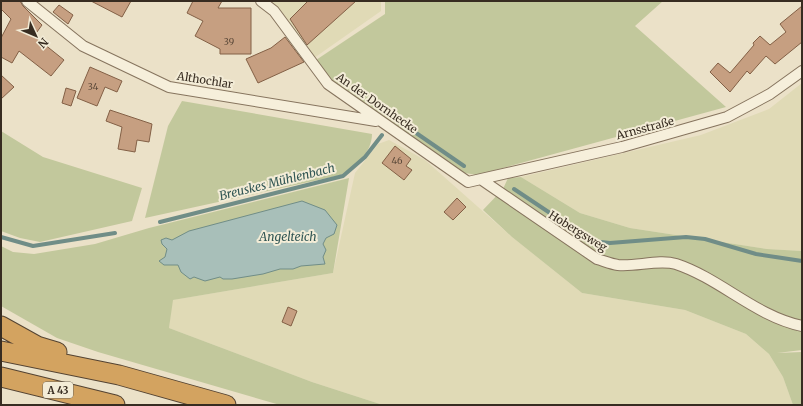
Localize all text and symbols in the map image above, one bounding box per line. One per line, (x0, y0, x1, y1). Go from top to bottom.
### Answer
north arrow (16, 16, 56, 56)
text: N (35, 35, 51, 51)
house number: 39 (224, 36, 234, 47)
street label: Althochlar (175, 69, 234, 91)
street label: An der Dornhecke (333, 69, 420, 136)
house number: 34 (88, 81, 99, 92)
street label: Arnsstraße (614, 114, 676, 143)
house number: 46 (392, 155, 403, 166)
water label: Breuskes Mühlenbach (217, 160, 336, 203)
street label: Hobergsweg (546, 208, 610, 255)
water label: Angelteich (258, 229, 317, 244)
road number: A 43 (43, 382, 73, 398)

